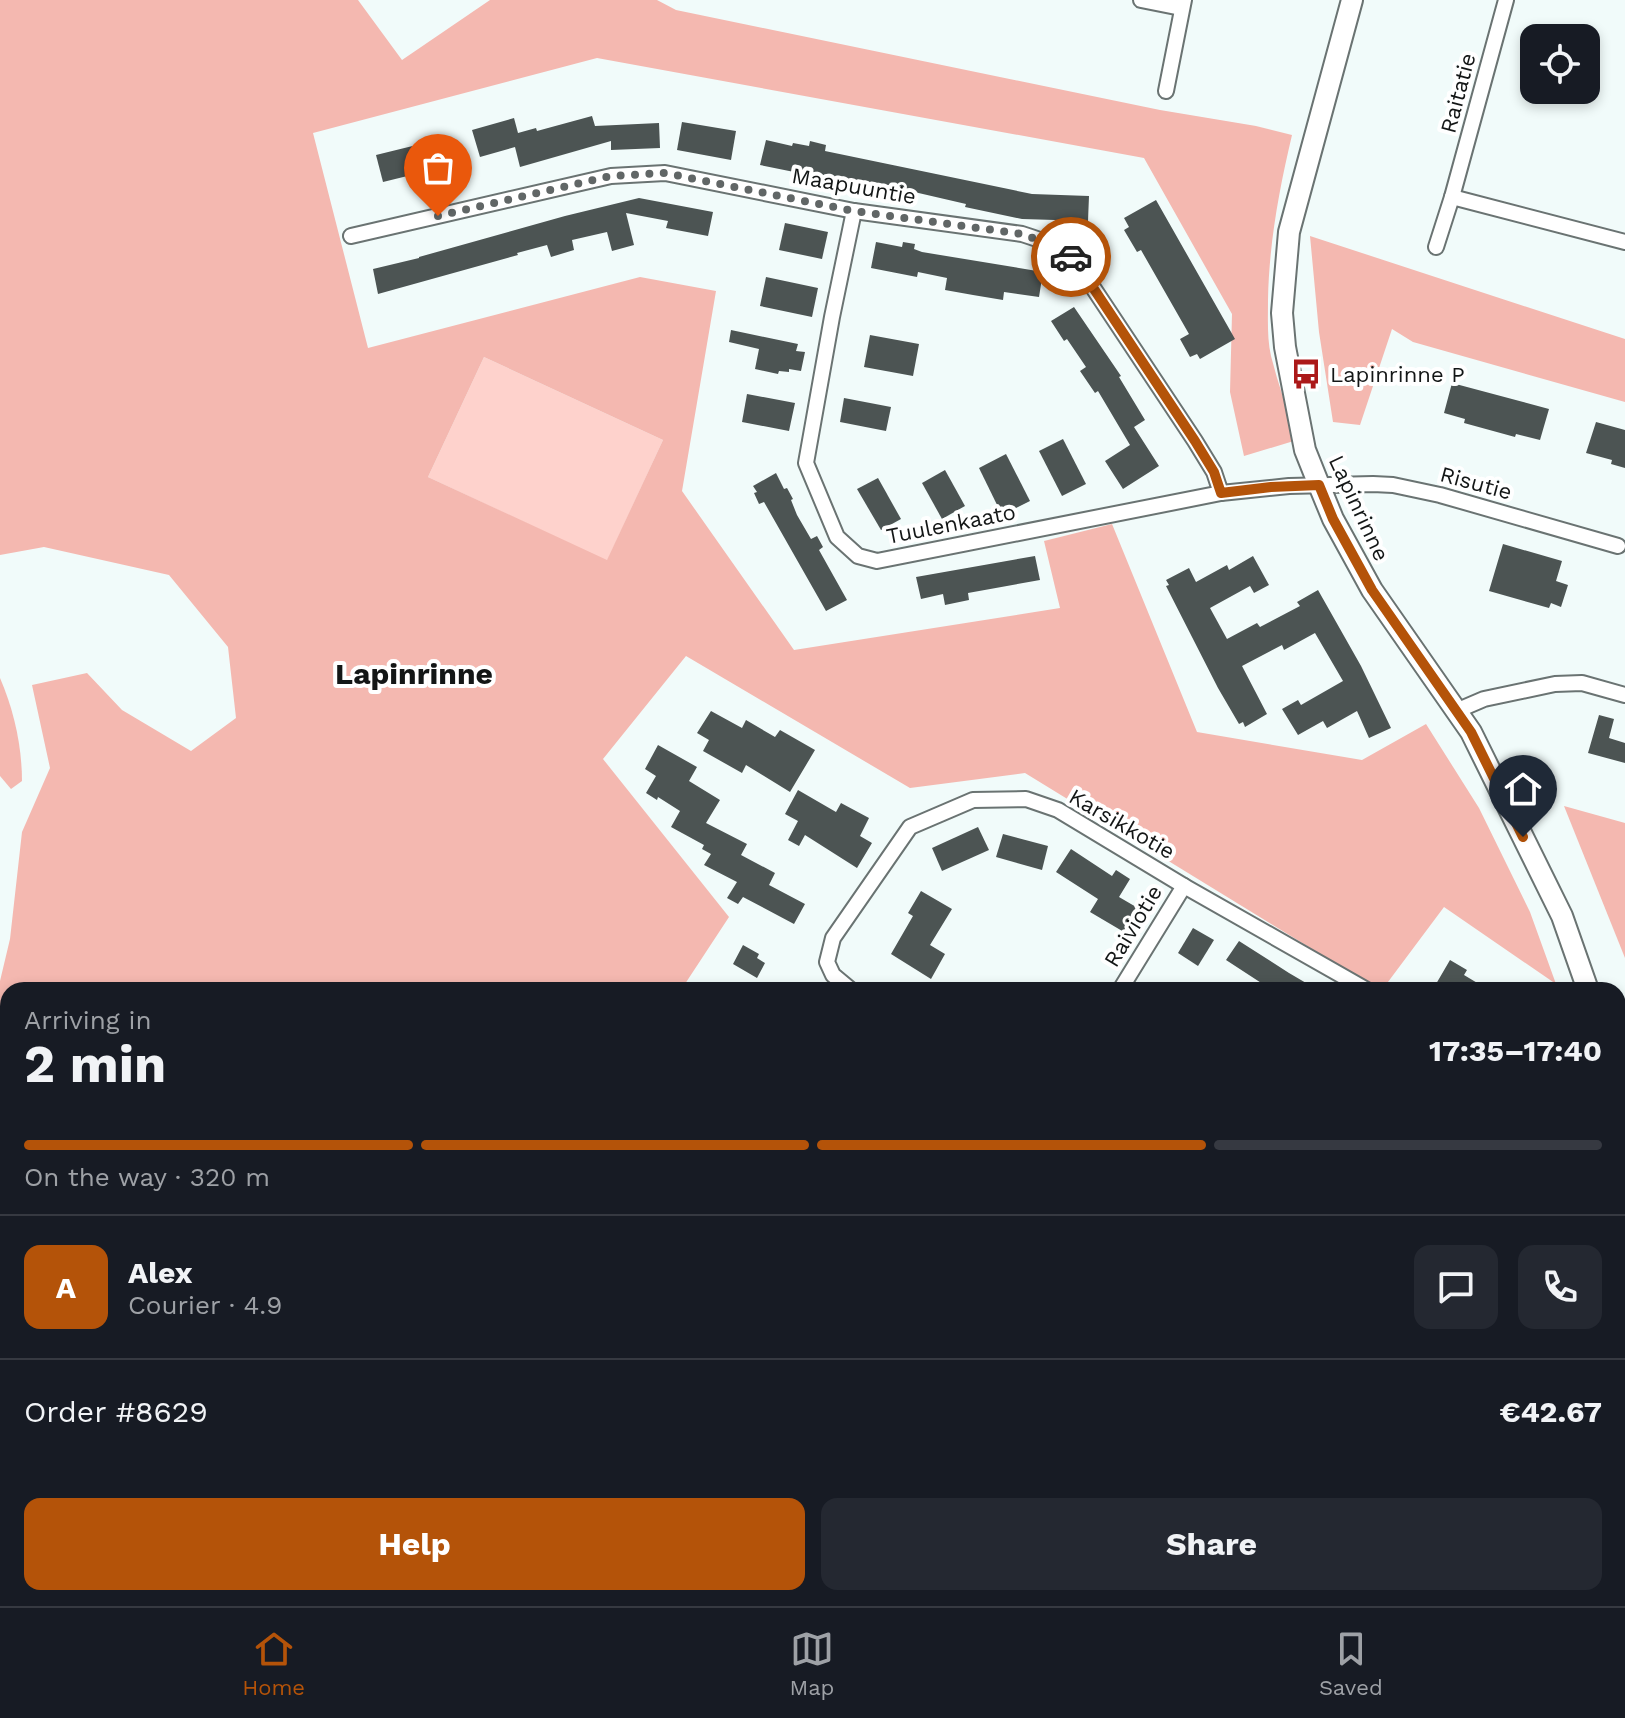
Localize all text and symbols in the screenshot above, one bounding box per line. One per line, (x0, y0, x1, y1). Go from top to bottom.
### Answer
map controls (1520, 24, 1600, 104)
button: locate (1520, 24, 1600, 104)
street label: Raitatie (1435, 50, 1481, 136)
pin (404, 134, 472, 216)
icon: bag (416, 146, 460, 190)
street label: Maapuuntie (790, 163, 918, 209)
courier (1031, 217, 1111, 297)
icon: car (1049, 235, 1093, 279)
bus stop icon: Lapinrinne P (1289, 357, 1323, 391)
place label: Lapinrinne P (1330, 362, 1465, 387)
street label: Lapinrinne (1324, 451, 1394, 565)
street label: Risutie (1437, 461, 1515, 505)
street label: Tuulenkaato (884, 499, 1018, 549)
district label: Lapinrinne (335, 656, 493, 691)
pin (1489, 755, 1557, 837)
icon: home (1501, 767, 1545, 811)
street label: Karsikkotie (1065, 784, 1179, 864)
street label: Raiviotie (1099, 881, 1167, 971)
text: Arriving in (24, 1005, 152, 1035)
text: 17:35–17:40 (1429, 1033, 1602, 1068)
text: 2 min (24, 1034, 166, 1095)
text: On the way · 320 m (24, 1162, 270, 1192)
button: chat (1414, 1245, 1498, 1329)
button: phone (1518, 1245, 1602, 1329)
text: Alex (128, 1255, 192, 1290)
text: A (56, 1270, 76, 1305)
text: Courier · 4.9 (128, 1290, 282, 1320)
text: Order #8629 (24, 1394, 208, 1429)
text: €42.67 (1499, 1394, 1602, 1429)
button: Help (24, 1498, 805, 1590)
button: Share (821, 1498, 1602, 1590)
tab: Home (242, 1627, 305, 1700)
tab: Map (790, 1627, 834, 1700)
tab: Saved (1319, 1627, 1383, 1700)

